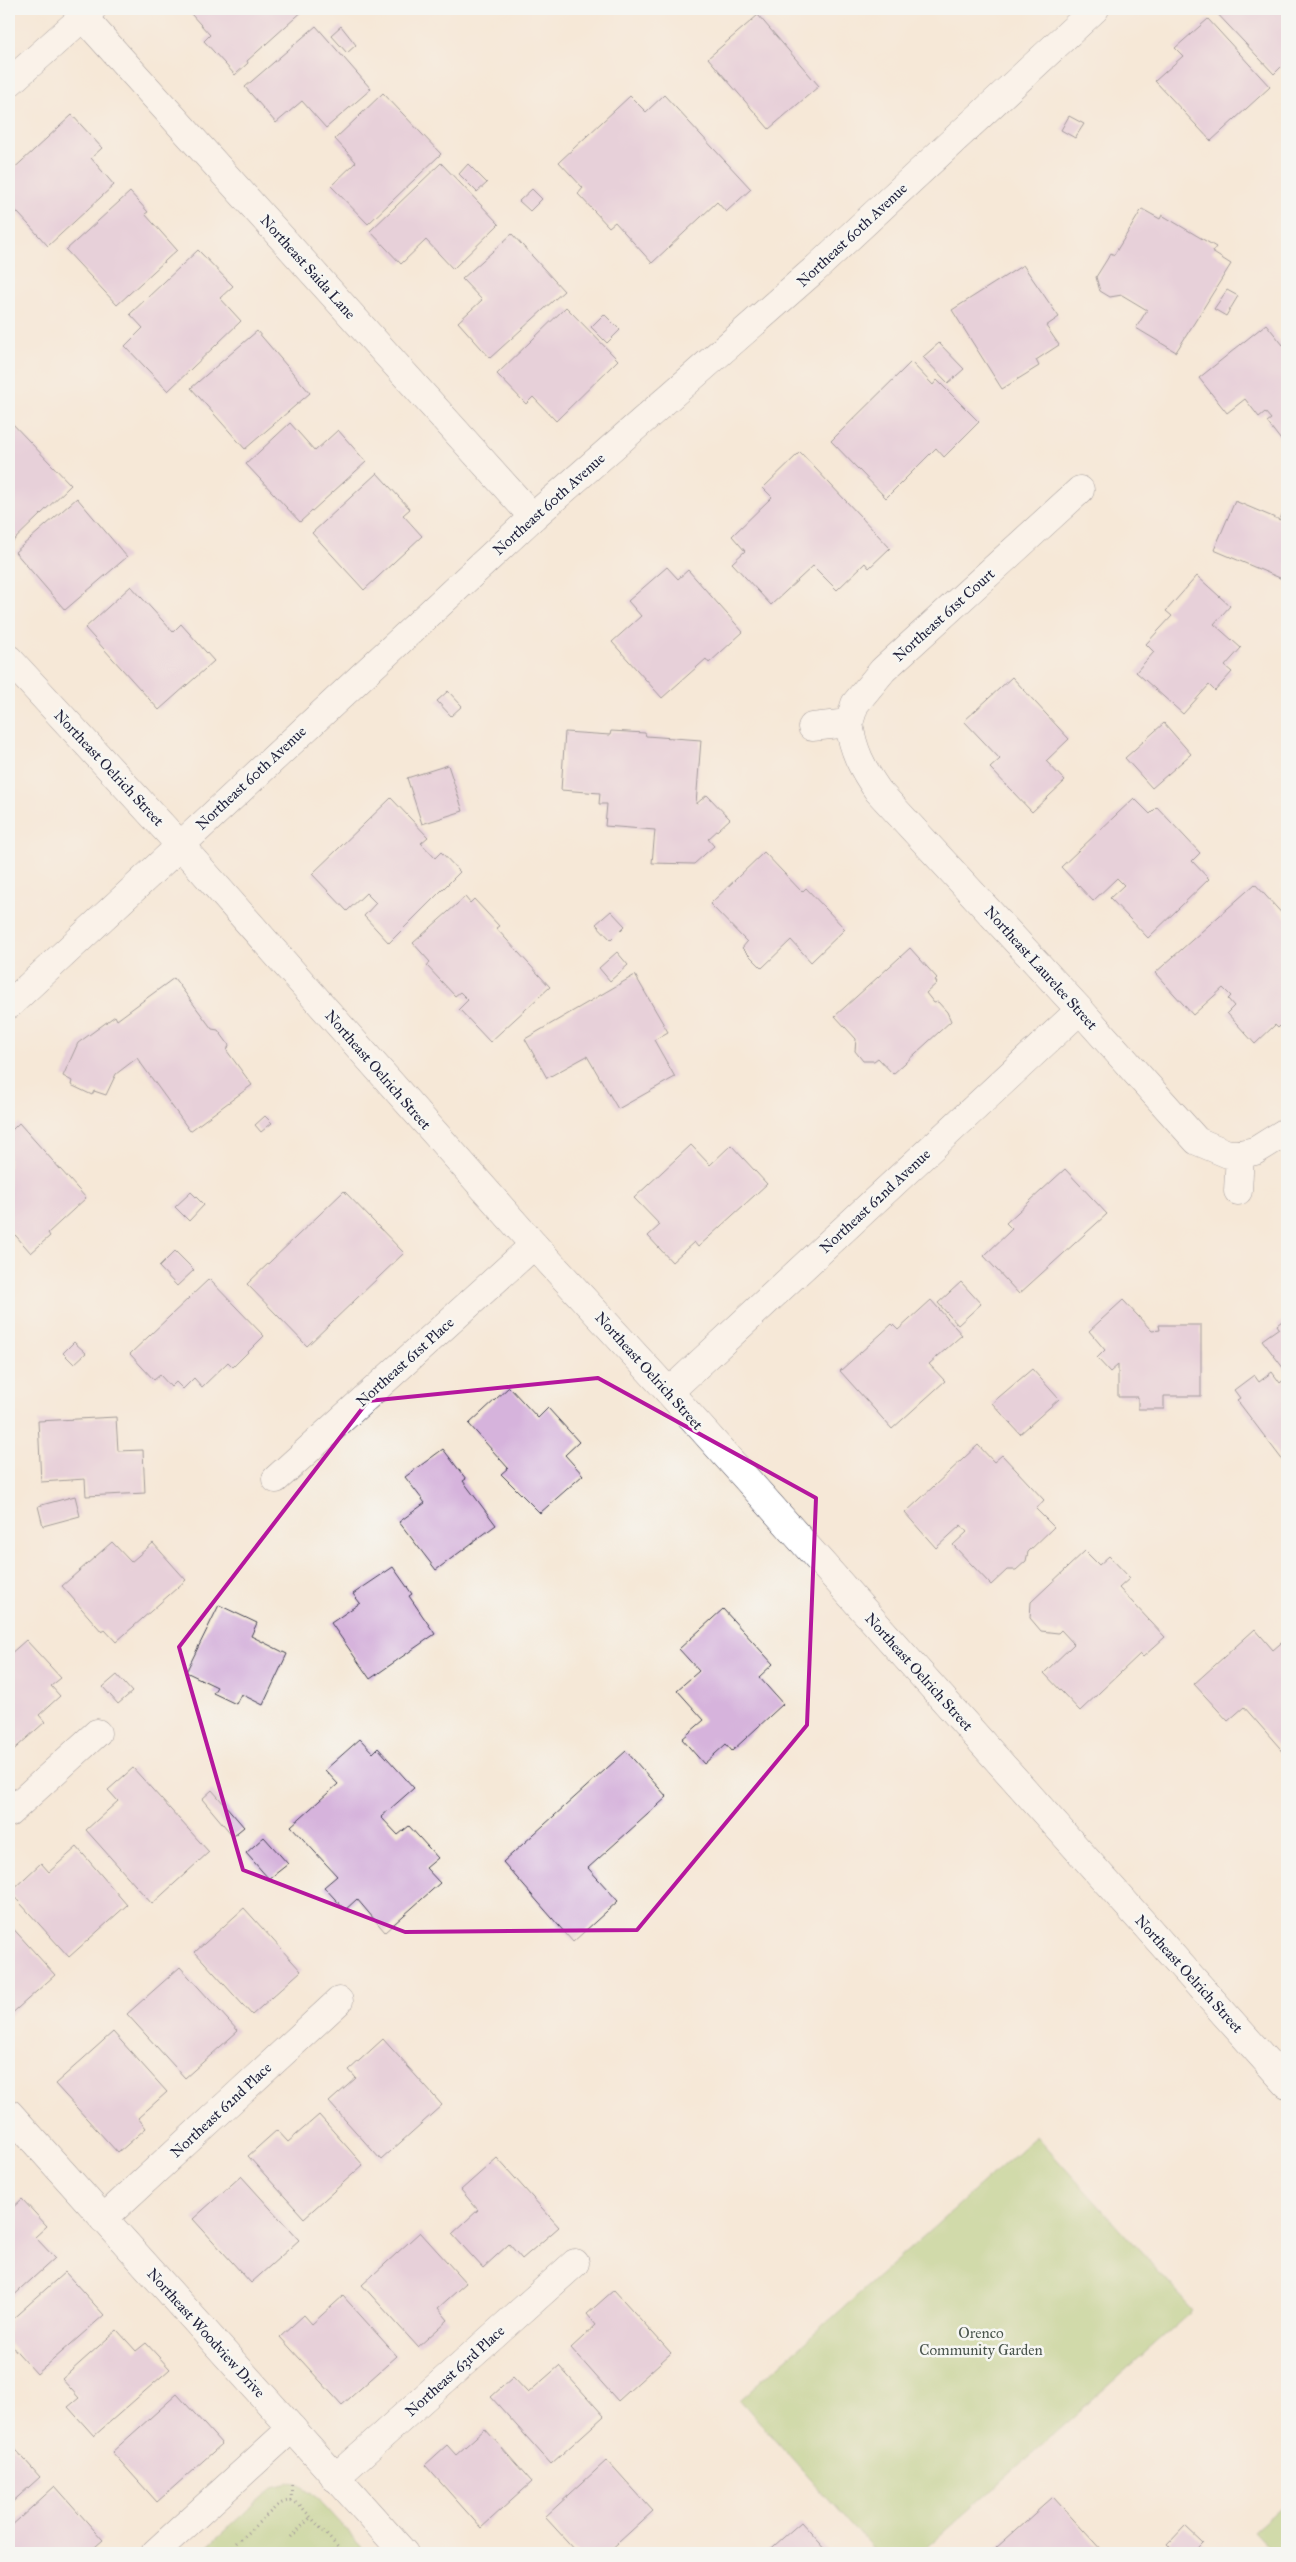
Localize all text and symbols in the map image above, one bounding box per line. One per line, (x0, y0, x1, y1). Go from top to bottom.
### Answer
street label: Northeast 60th Avenue (793, 179, 911, 291)
street label: Northeast Saida Lane (257, 211, 359, 323)
street label: Northeast 60th Avenue (489, 449, 609, 559)
street label: Northeast 61st Court (890, 564, 999, 665)
street label: Northeast Oelrich Street (50, 706, 168, 830)
street label: Northeast 60th Avenue (192, 722, 310, 834)
street label: Northeast Laurelee Street (981, 902, 1102, 1034)
street label: Northeast Oelrich Street (321, 1007, 435, 1134)
street label: Northeast 62nd Avenue (816, 1145, 934, 1257)
street label: Northeast Oelrich Street (591, 1308, 707, 1434)
street label: Northeast 61st Place (353, 1313, 457, 1411)
street label: Northeast Oelrich Street (861, 1609, 977, 1735)
street label: Northeast Oelrich Street (1131, 1911, 1247, 2037)
street label: Northeast 62nd Place (167, 2059, 275, 2161)
street label: Northeast Woodview Drive (143, 2265, 269, 2401)
street label: Northeast 63rd Place (402, 2322, 508, 2420)
park label: Orenco Community Garden (919, 2324, 1043, 2359)

